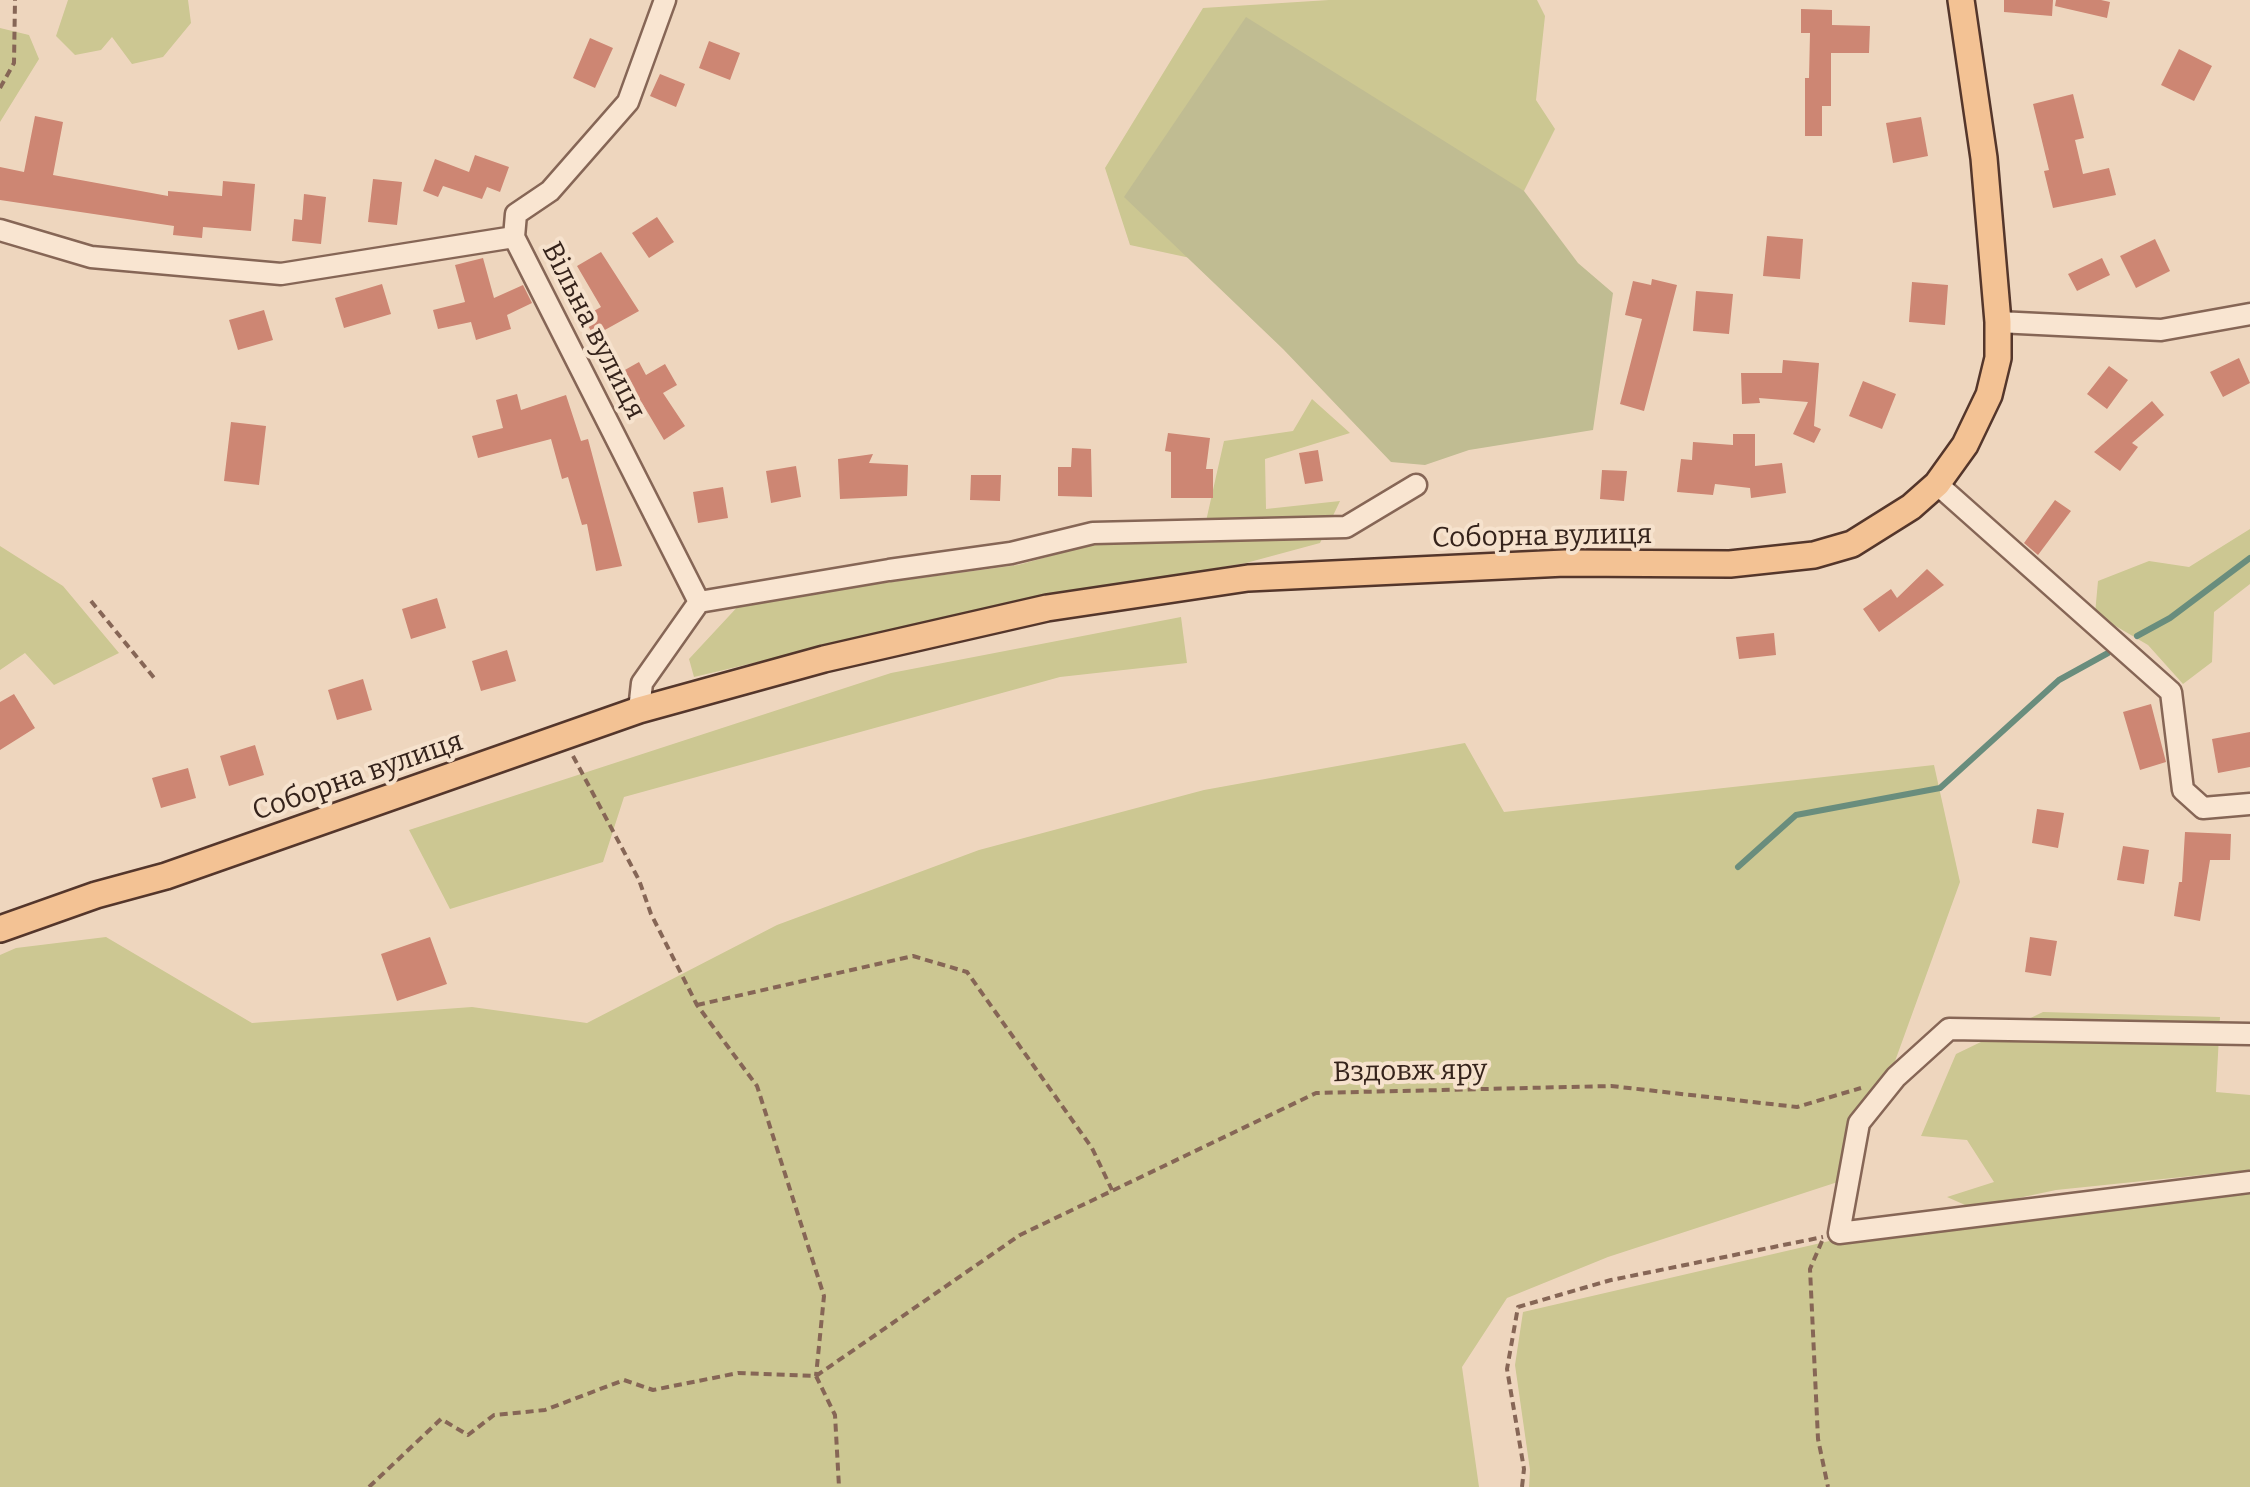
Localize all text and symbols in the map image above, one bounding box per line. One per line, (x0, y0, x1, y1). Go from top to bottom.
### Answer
street label: Вільна вулиця (534, 237, 652, 425)
street label: Соборна вулиця (1432, 518, 1652, 556)
street label: Соборна вулиця (248, 725, 468, 829)
street label: Вздовж яру (1333, 1054, 1487, 1090)

